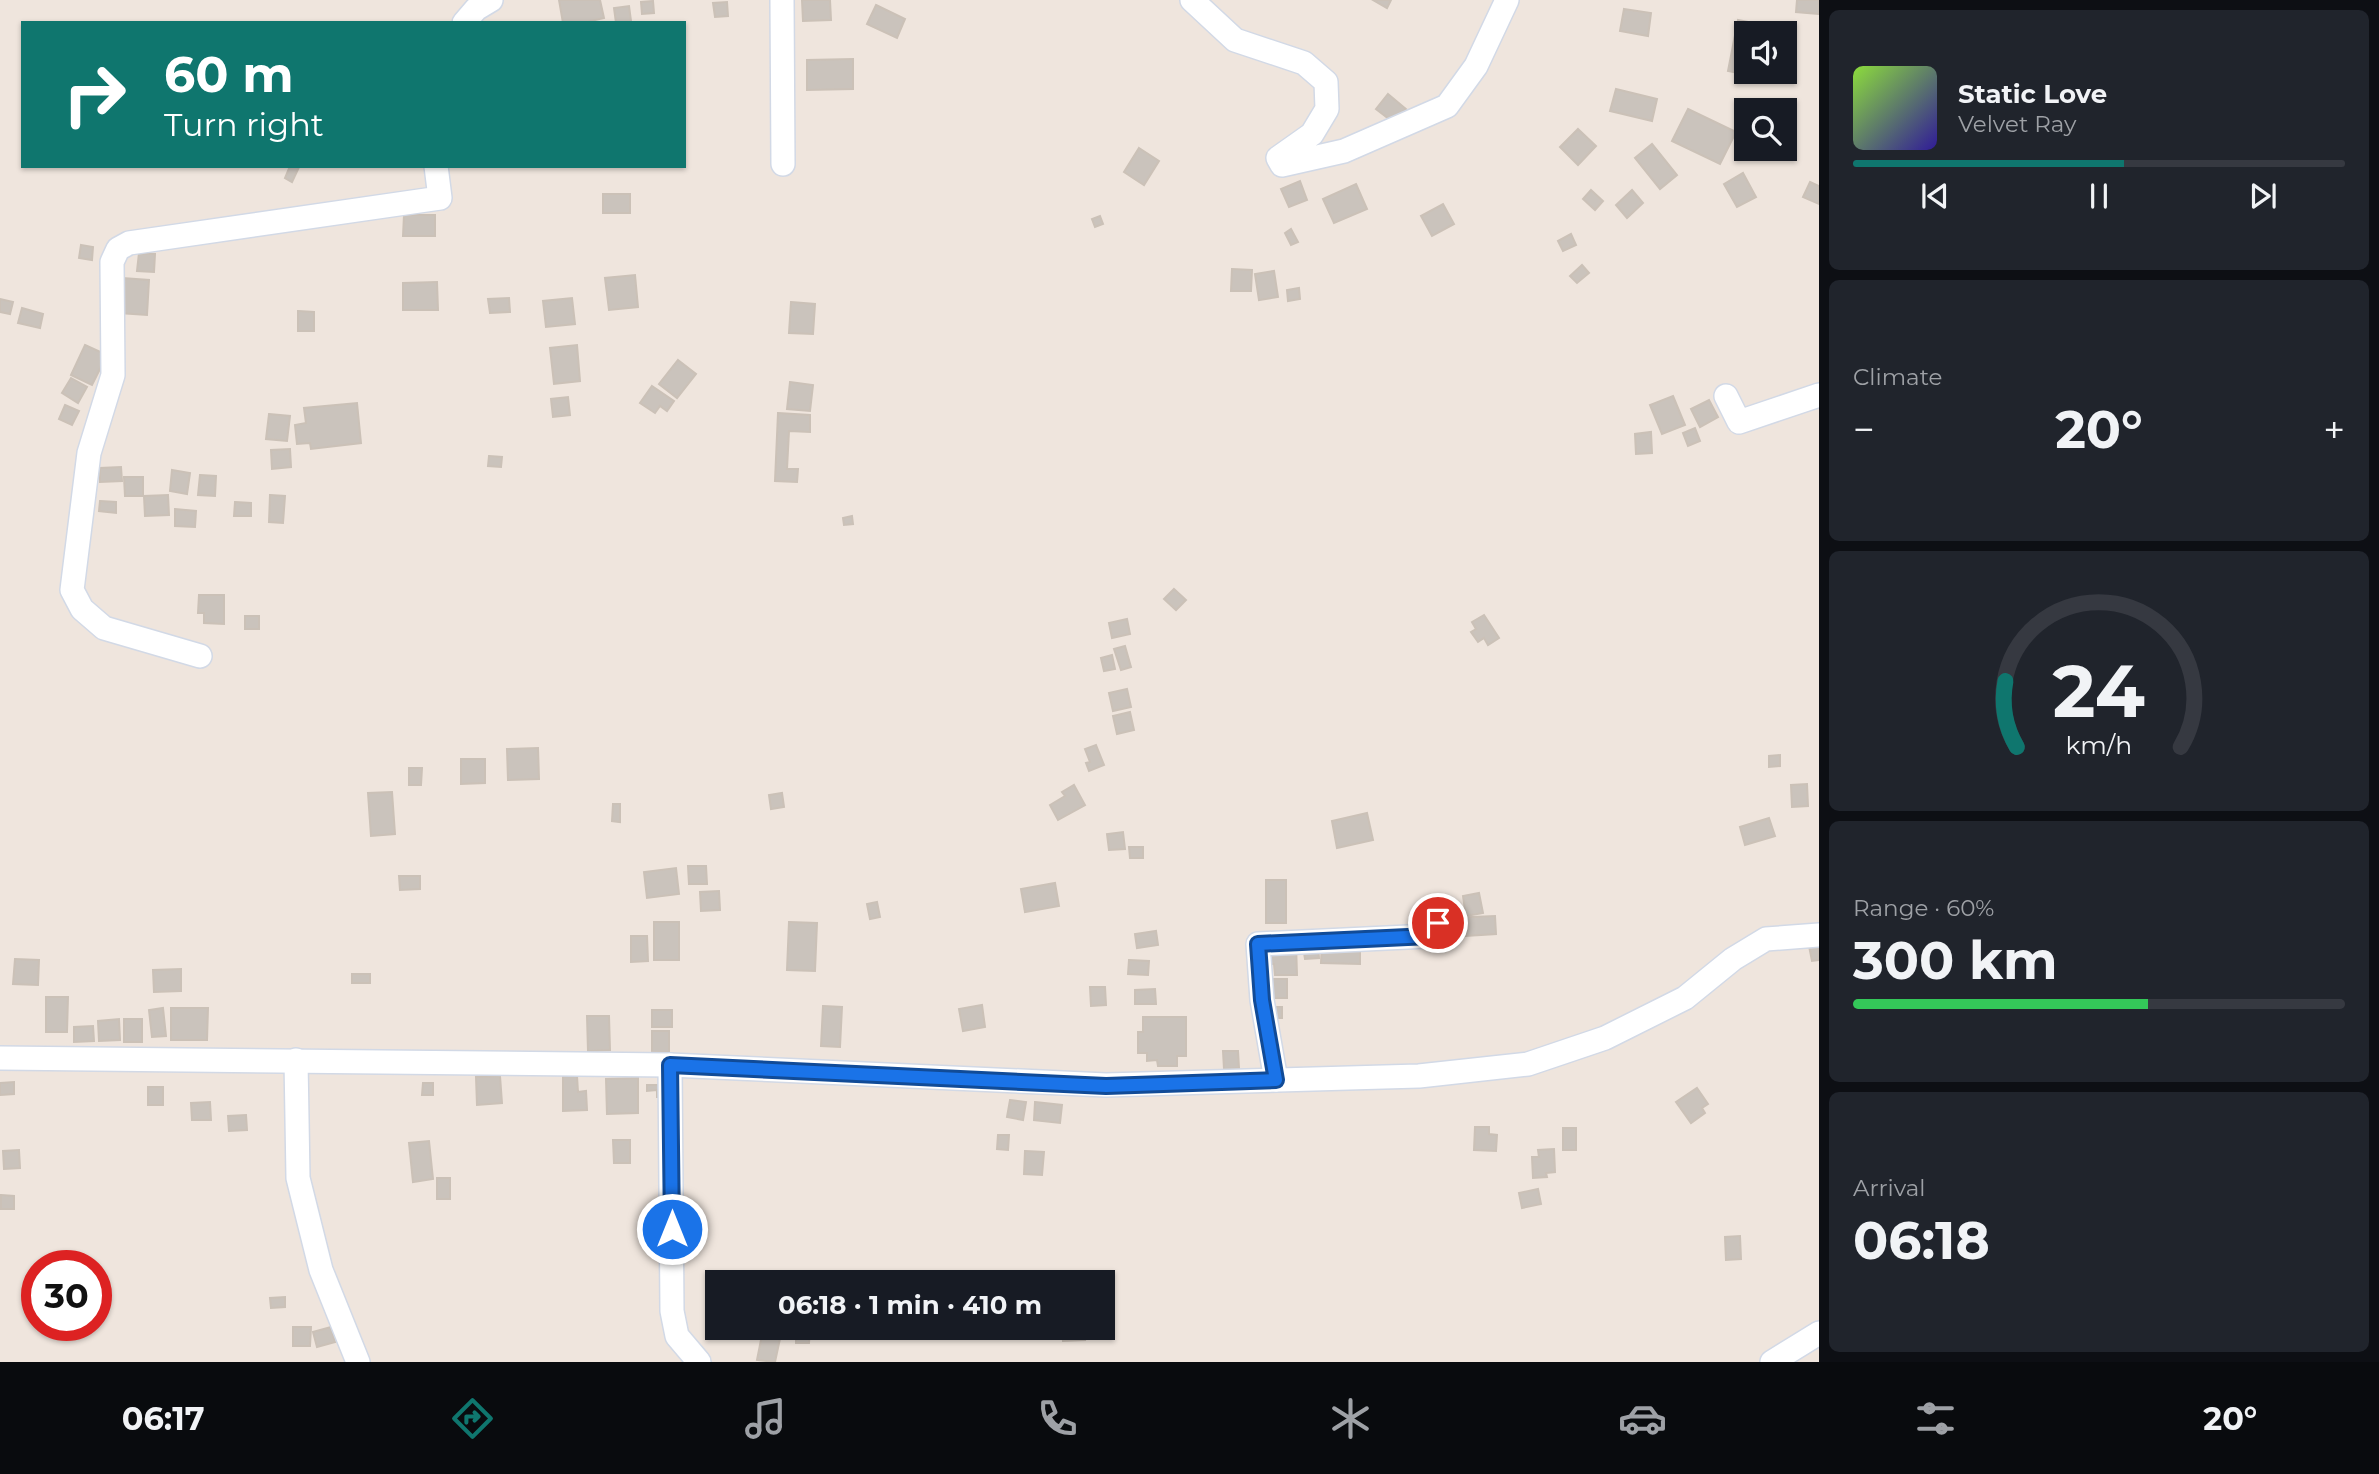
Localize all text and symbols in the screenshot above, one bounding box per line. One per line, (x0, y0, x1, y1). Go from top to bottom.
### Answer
map controls (1734, 21, 1797, 161)
button: sound (1734, 21, 1797, 84)
text: 60 m (164, 45, 294, 104)
icon: right (49, 49, 140, 140)
text: Static Love (1958, 78, 2107, 110)
button: search (1734, 98, 1797, 161)
text: Turn right (164, 105, 324, 144)
text: Velvet Ray (1958, 110, 2076, 138)
icon: previous (1916, 177, 1954, 215)
icon: pause (2080, 177, 2118, 215)
icon: next (2244, 177, 2282, 215)
text: Climate (1853, 363, 1942, 391)
text: 20° (2055, 398, 2143, 461)
text: − (1853, 406, 1875, 453)
text: + (2323, 406, 2345, 453)
text: 24 (2053, 647, 2145, 735)
text: km/h (2066, 730, 2132, 760)
pin (1408, 893, 1468, 953)
text: Range · 60% (1853, 894, 1994, 922)
icon: arrive (1419, 904, 1457, 942)
text: 300 km (1853, 929, 2058, 992)
text: Arrival (1853, 1174, 1926, 1202)
position arrow (635, 1192, 709, 1266)
text: 06:18 (1853, 1209, 1990, 1272)
speed limit sign: 30 (21, 1250, 112, 1341)
text: 06:18 · 1 min · 410 m (778, 1289, 1042, 1321)
icon: directions (448, 1394, 497, 1443)
icon: music (741, 1394, 790, 1443)
icon: phone (1033, 1394, 1082, 1443)
icon: climate (1326, 1394, 1375, 1443)
icon: car (1618, 1394, 1667, 1443)
icon: filters (1911, 1394, 1960, 1443)
text: 06:17 (122, 1399, 205, 1438)
text: 20° (2203, 1399, 2257, 1438)

